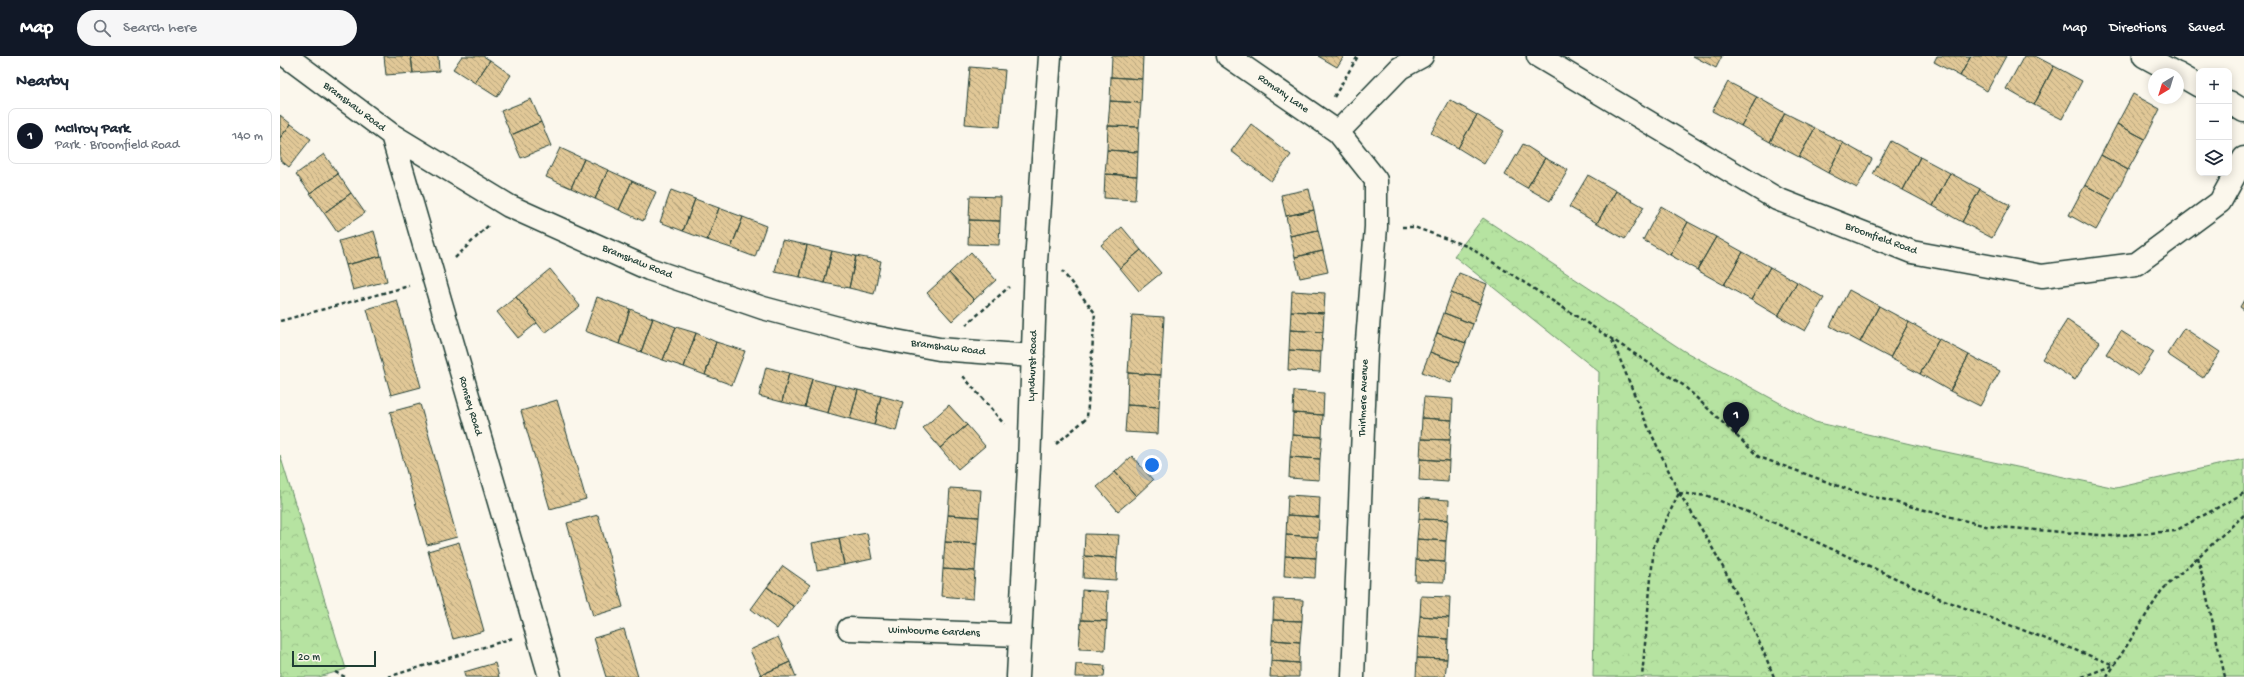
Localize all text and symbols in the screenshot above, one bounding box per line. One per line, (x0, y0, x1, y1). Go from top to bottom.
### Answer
search box (77, 10, 357, 46)
text: Map (20, 17, 53, 40)
icon: search (91, 17, 113, 39)
text: Search here (123, 19, 197, 37)
text: Map (2063, 20, 2087, 37)
text: Directions (2109, 20, 2166, 37)
text: Saved (2188, 20, 2224, 37)
north arrow (2148, 68, 2184, 104)
map controls (2196, 68, 2232, 176)
button: + (2196, 68, 2232, 104)
text: Nearby (16, 72, 69, 92)
street label: Romany Lane (1255, 72, 1311, 116)
street label: Bramshaw Road (320, 79, 389, 135)
button: − (2196, 104, 2232, 140)
text: McIlroy Park (55, 120, 130, 138)
text: 1 (27, 129, 33, 144)
text: 140 m (232, 129, 263, 144)
text: Park · Broomfield Road (55, 138, 179, 153)
button: layers (2196, 140, 2232, 176)
street label: Broomfield Road (1842, 219, 1920, 258)
street label: Bramshaw Road (599, 242, 675, 282)
street label: Lyndhurst Road (1026, 329, 1040, 402)
street label: Bramshaw Road (909, 337, 987, 359)
street label: Thirlmere Avenue (1357, 359, 1371, 438)
street label: Romsey Road (456, 375, 485, 438)
pin: 1 (1723, 402, 1749, 435)
your location (1142, 455, 1162, 475)
street label: Wimbourne Gardens (888, 624, 981, 640)
scale bar (292, 649, 376, 668)
text: 20 m (298, 652, 320, 664)

